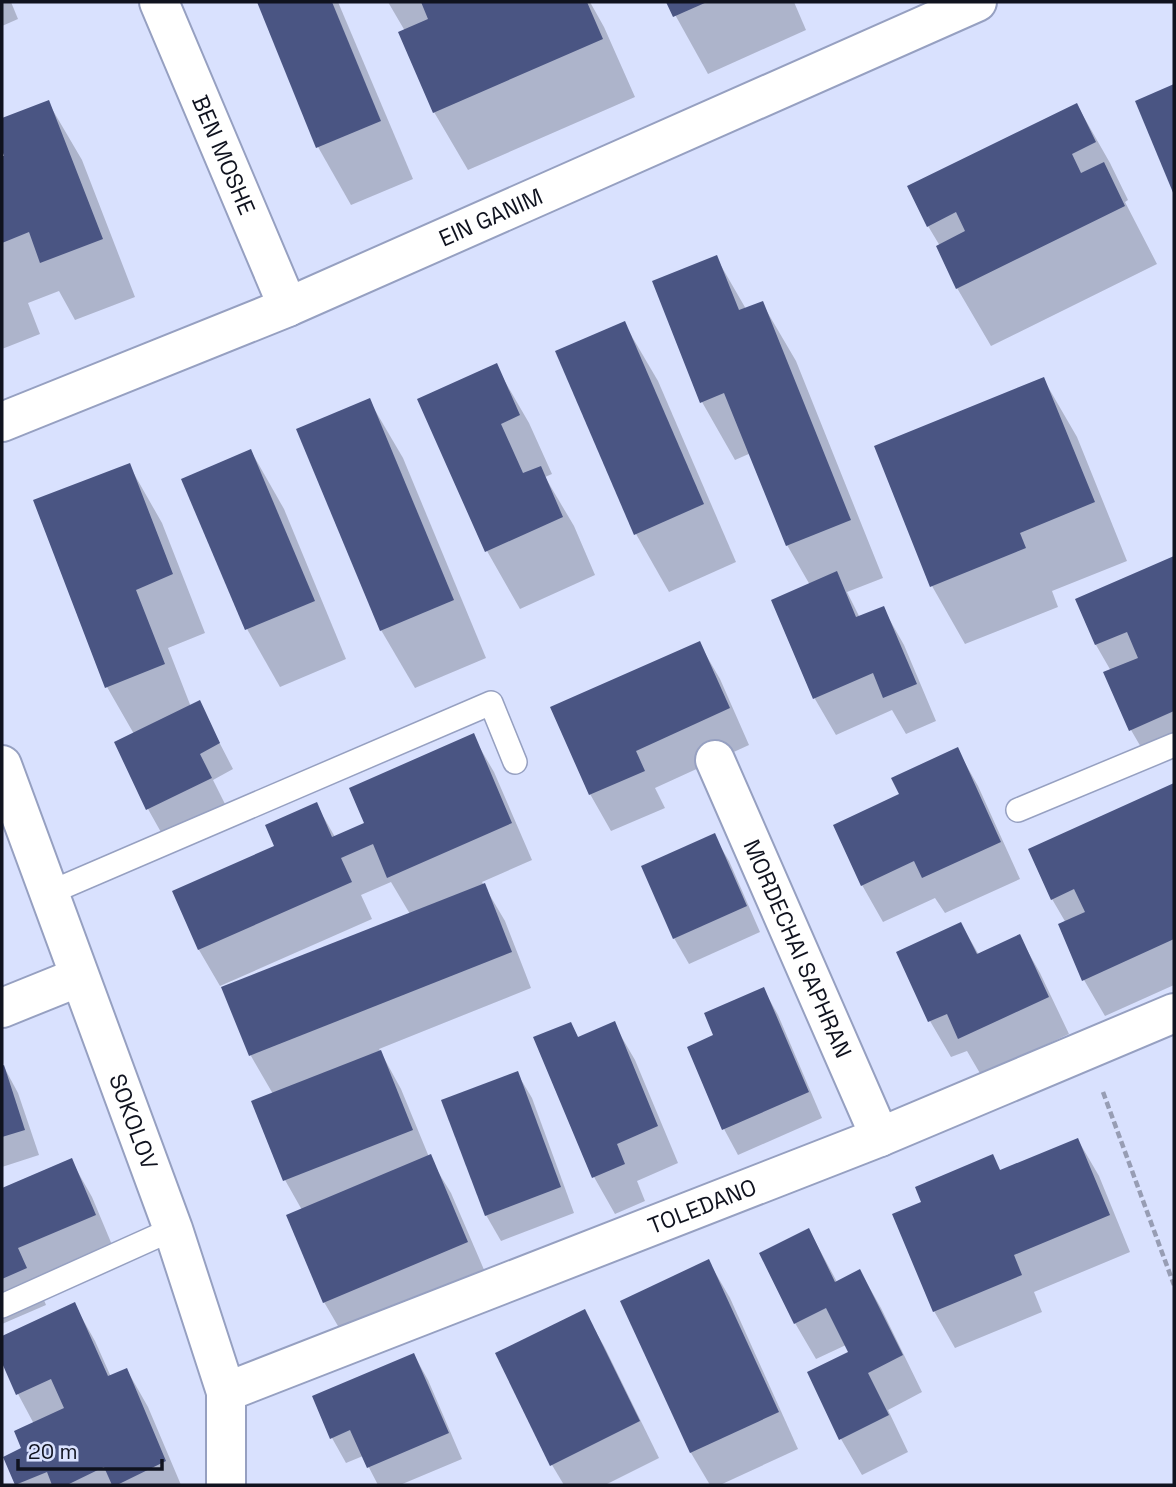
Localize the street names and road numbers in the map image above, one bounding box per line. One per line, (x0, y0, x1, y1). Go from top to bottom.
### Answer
street label: BEN MOSHE (185, 91, 262, 219)
street label: EIN GANIM (434, 181, 547, 253)
street label: MORDECHAI SAPHRAN (737, 835, 859, 1063)
street label: SOKOLOV (102, 1070, 165, 1173)
street label: TOLEDANO (644, 1172, 761, 1241)

